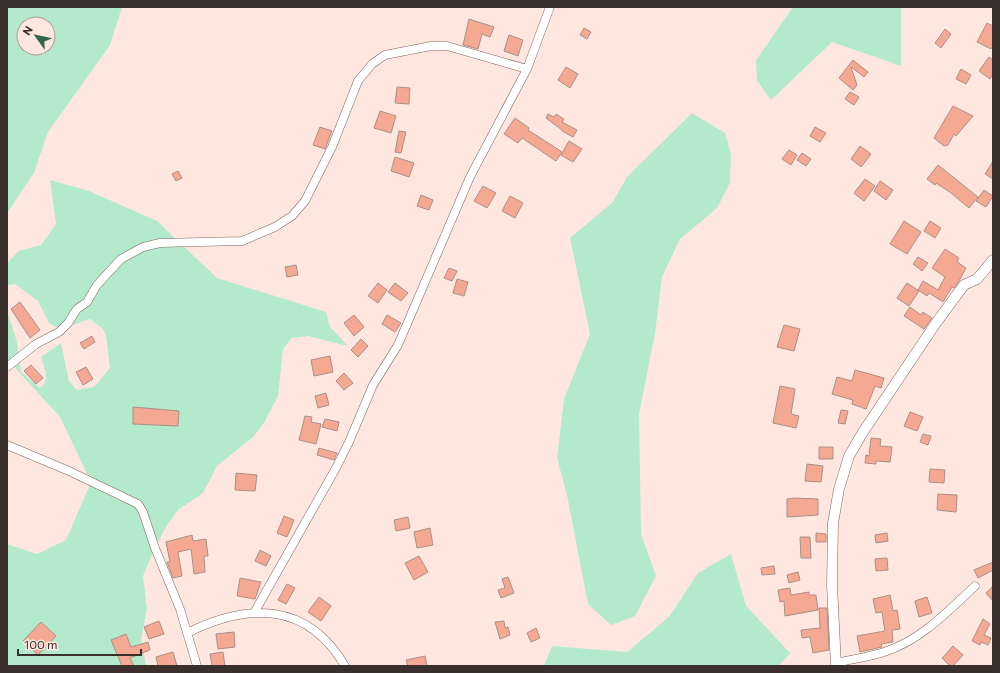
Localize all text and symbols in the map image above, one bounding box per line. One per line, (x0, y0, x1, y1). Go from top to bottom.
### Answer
north arrow (16, 16, 56, 56)
text: N (19, 23, 35, 37)
scale bar (18, 631, 141, 657)
text: 100 m (24, 637, 58, 651)

